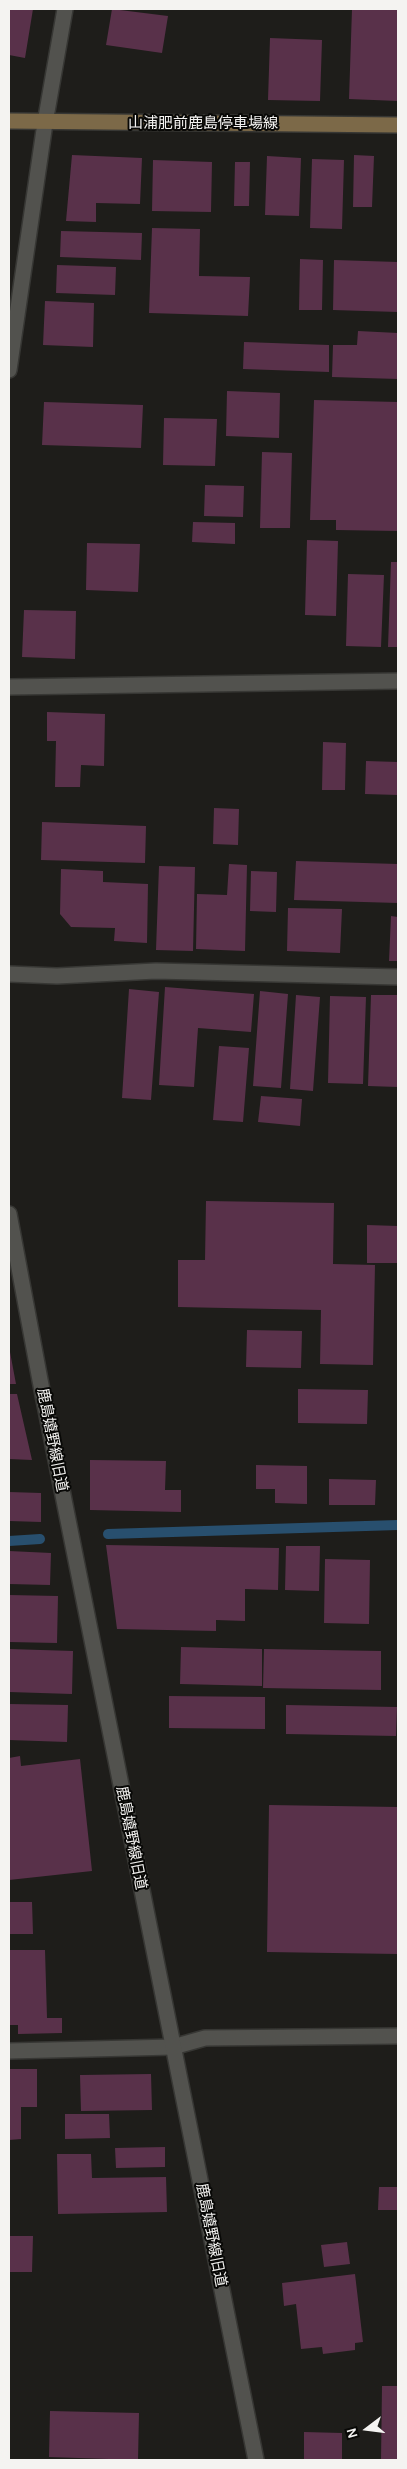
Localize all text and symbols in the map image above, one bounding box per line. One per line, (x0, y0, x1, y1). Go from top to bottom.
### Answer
street label: 山浦肥前鹿島停車場線 (128, 115, 278, 133)
street label: 鹿島嬉野線旧道 (33, 1387, 71, 1493)
street label: 鹿島嬉野線旧道 (112, 1785, 150, 1891)
street label: 鹿島嬉野線旧道 (192, 2182, 230, 2288)
north arrow (342, 2404, 392, 2454)
text: N (343, 2426, 362, 2440)

